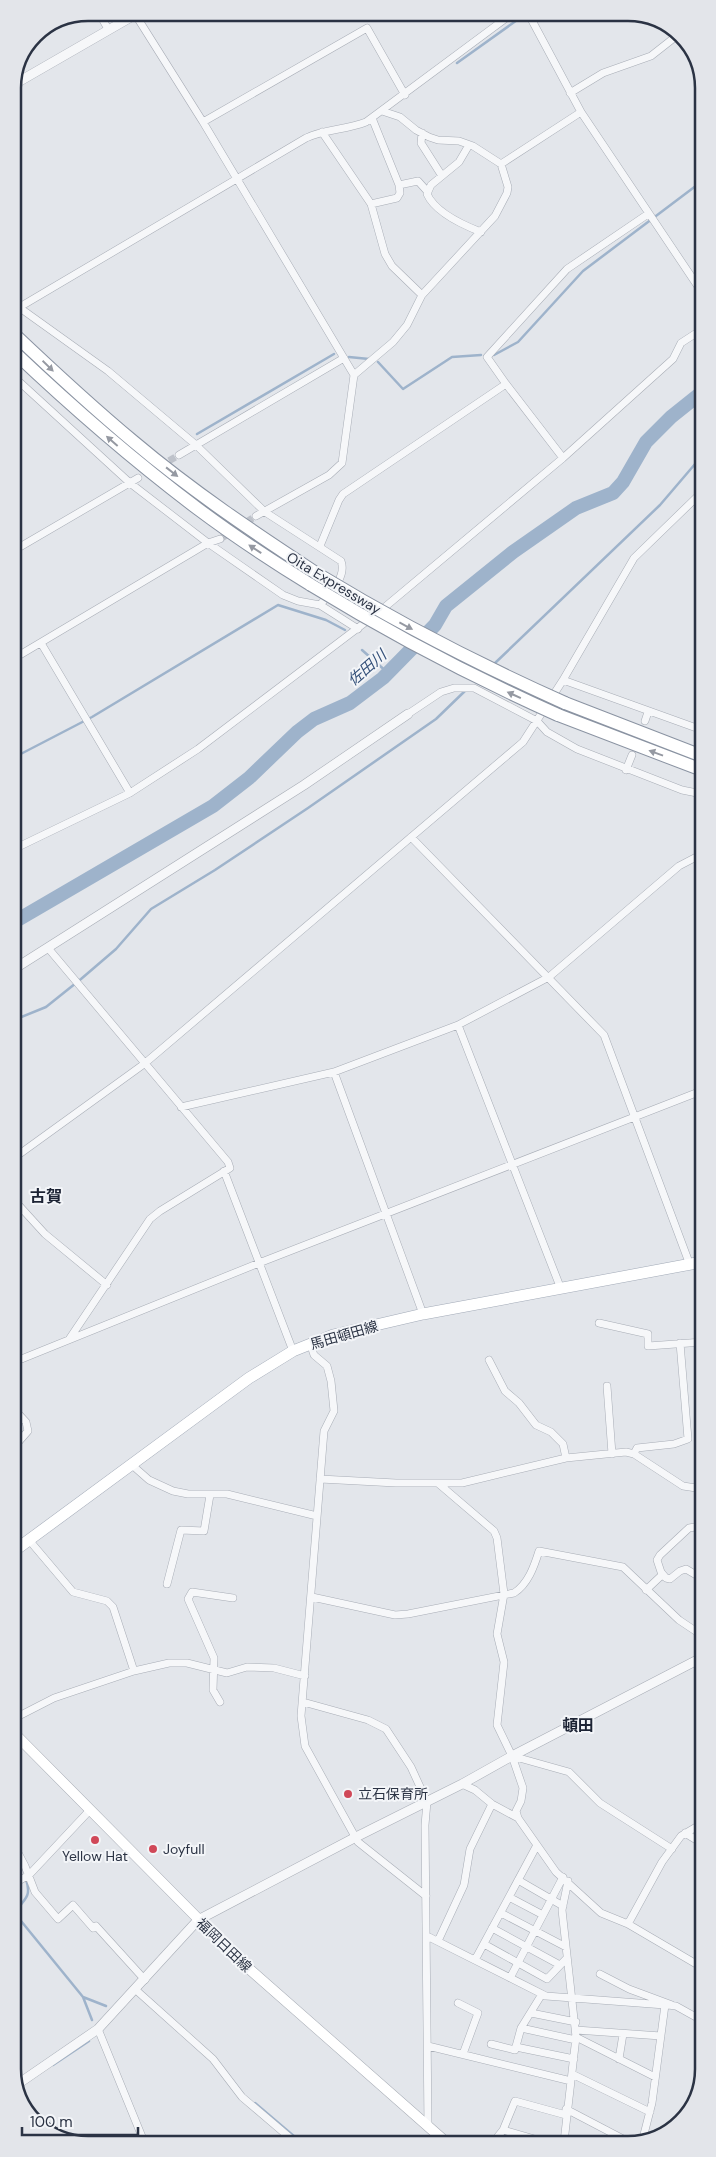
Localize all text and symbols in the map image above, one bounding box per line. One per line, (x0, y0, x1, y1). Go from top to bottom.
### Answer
one-way arrow (42, 360, 54, 372)
one-way arrow (105, 435, 118, 446)
one-way arrow (165, 467, 178, 477)
one-way arrow (248, 545, 262, 554)
street label: Oita Expressway (284, 548, 385, 618)
one-way arrow (399, 622, 413, 630)
water label: 佐田川 (343, 644, 392, 690)
one-way arrow (507, 690, 521, 698)
one-way arrow (648, 749, 663, 757)
district label: 古賀 (30, 1186, 62, 1207)
street label: 馬田頓田線 (308, 1317, 380, 1353)
district label: 頓田 (562, 1715, 594, 1736)
place label: 立石保育所 (358, 1785, 428, 1803)
marker: 立石保育所 (342, 1788, 354, 1800)
marker: Yellow Hat (89, 1834, 101, 1846)
place label: Joyfull (163, 1840, 205, 1858)
marker: Joyfull (147, 1843, 159, 1855)
place label: Yellow Hat (62, 1847, 128, 1865)
street label: 福岡日田線 (193, 1914, 255, 1976)
scale bar (22, 2104, 139, 2136)
text: 100 m (30, 2112, 73, 2132)

